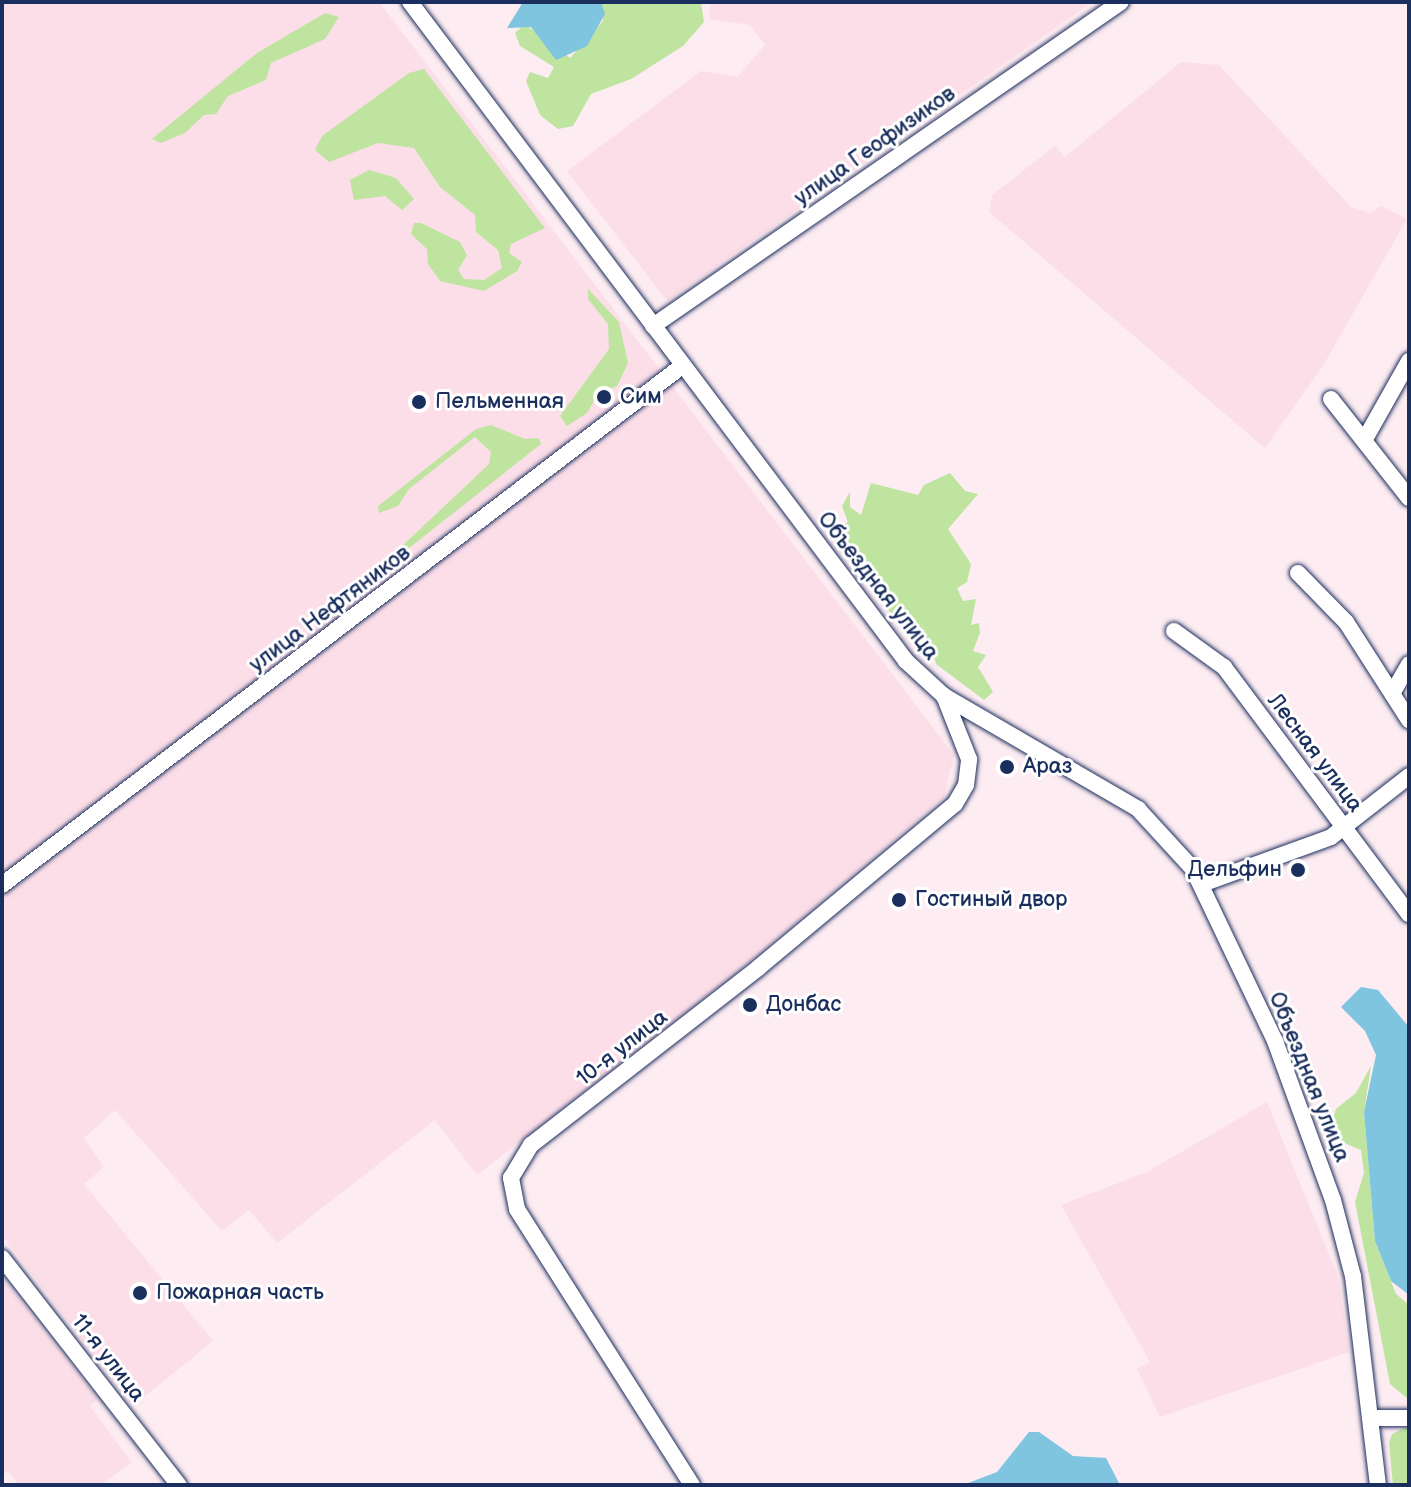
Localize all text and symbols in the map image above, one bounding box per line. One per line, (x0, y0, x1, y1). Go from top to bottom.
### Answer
street label: улица Геофизиков (789, 81, 961, 211)
place label: Сим (620, 384, 662, 410)
marker: Сим (595, 388, 613, 406)
place label: Пельменная (435, 389, 564, 415)
marker: Пельменная (410, 393, 428, 411)
street label: Объездная улица (812, 507, 944, 665)
street label: улица Нефтяников (244, 540, 416, 678)
street label: Лесная улица (1262, 689, 1368, 817)
place label: Араз (1023, 754, 1072, 780)
marker: Араз (998, 758, 1016, 776)
place label: Дельфин (1188, 857, 1282, 883)
marker: Дельфин (1289, 861, 1307, 879)
place label: Гостиный двор (915, 887, 1067, 913)
marker: Гостиный двор (890, 891, 908, 909)
street label: Объездная улица (1263, 988, 1355, 1166)
place label: Донбас (766, 992, 841, 1018)
marker: Донбас (741, 996, 759, 1014)
street label: 10-я улица (571, 1004, 673, 1092)
place label: Пожарная часть (156, 1280, 324, 1306)
marker: Пожарная часть (131, 1284, 149, 1302)
street label: 11-я улица (66, 1309, 150, 1407)

